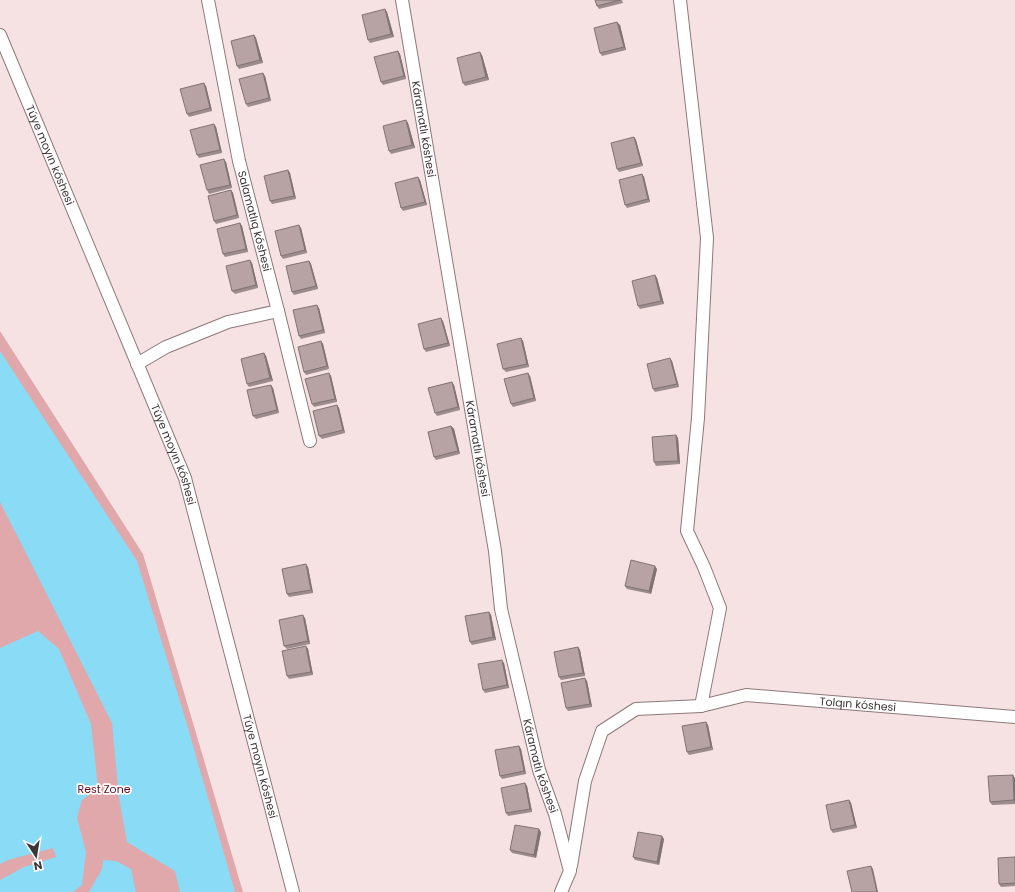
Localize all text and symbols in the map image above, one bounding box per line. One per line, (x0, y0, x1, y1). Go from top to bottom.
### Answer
street label: Káramatlı kóshesi (408, 80, 440, 179)
street label: Túye moyın kóshesi (22, 102, 78, 208)
street label: Salamatlıq kóshesi (234, 169, 275, 273)
street label: Káramatlı kóshesi (462, 399, 494, 498)
street label: Túye moyın kóshesi (147, 401, 200, 507)
street label: Tolqın kóshesi (819, 693, 897, 715)
street label: Túye moyın kóshesi (239, 712, 282, 820)
street label: Káramatlı kóshesi (519, 717, 562, 816)
park label: Rest Zone (77, 781, 131, 797)
north arrow (16, 836, 56, 876)
text: N (32, 857, 44, 874)

